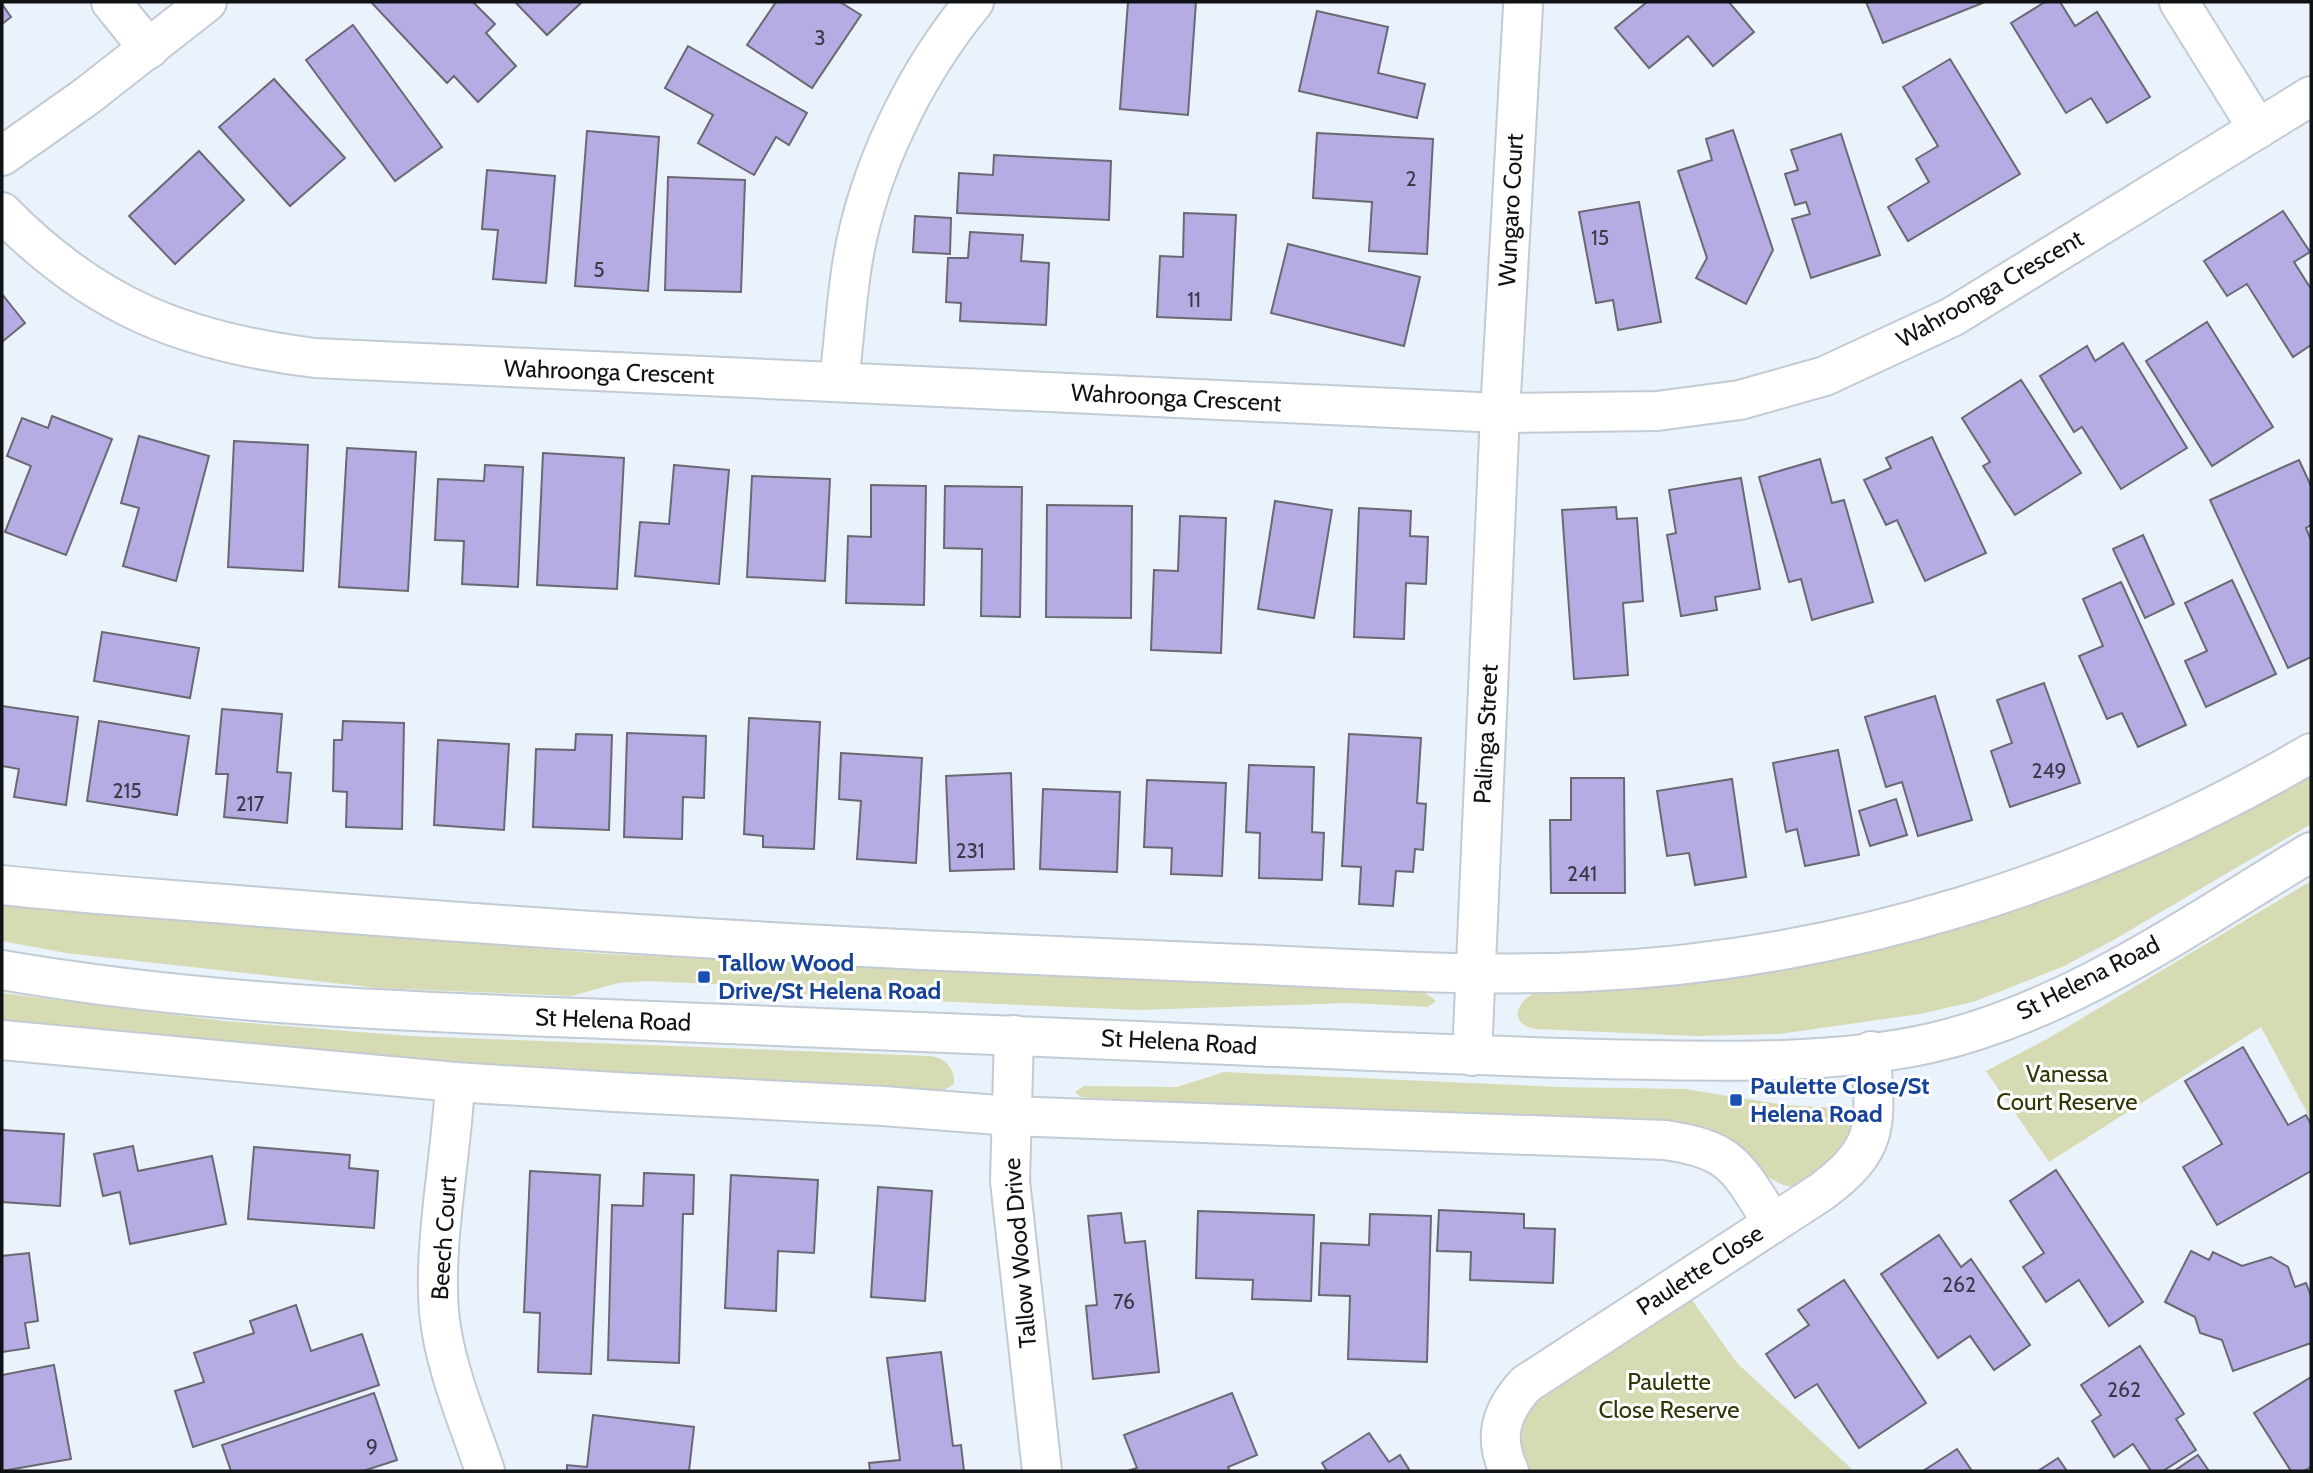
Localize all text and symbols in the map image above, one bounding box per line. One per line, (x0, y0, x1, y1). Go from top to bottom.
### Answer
house number: 3 (814, 25, 826, 50)
street label: Wungaro Court (1492, 133, 1529, 287)
house number: 2 (1405, 166, 1417, 191)
street label: Wahroonga Crescent (1891, 223, 2088, 354)
house number: 15 (1591, 225, 1609, 250)
house number: 5 (593, 257, 605, 282)
house number: 11 (1187, 287, 1201, 312)
street label: Wahroonga Crescent (503, 353, 715, 390)
street label: Wahroonga Crescent (1070, 378, 1282, 417)
street label: Palinga Street (1467, 663, 1504, 804)
house number: 249 (2031, 758, 2067, 783)
house number: 215 (112, 778, 142, 803)
house number: 217 (236, 791, 265, 816)
house number: 231 (955, 838, 985, 863)
house number: 241 (1567, 861, 1597, 886)
street label: St Helena Road (2012, 929, 2164, 1026)
place label: Tallow Wood Drive/St Helena Road (718, 948, 941, 1005)
marker: Tallow Wood Drive/St Helena Road (696, 969, 712, 985)
street label: St Helena Road (534, 1002, 692, 1037)
street label: St Helena Road (1100, 1023, 1258, 1060)
park label: Vanessa Court Reserve (1996, 1059, 2138, 1116)
place label: Paulette Close/St Helena Road (1750, 1071, 1929, 1128)
marker: Paulette Close/St Helena Road (1728, 1092, 1744, 1108)
street label: Tallow Wood Drive (997, 1157, 1042, 1349)
street label: Beech Court (425, 1175, 462, 1301)
street label: Paulette Close (1631, 1218, 1768, 1321)
house number: 262 (1942, 1272, 1976, 1297)
house number: 76 (1113, 1289, 1135, 1314)
park label: Paulette Close Reserve (1598, 1367, 1740, 1424)
house number: 262 (2107, 1377, 2141, 1402)
house number: 9 (366, 1434, 378, 1459)

